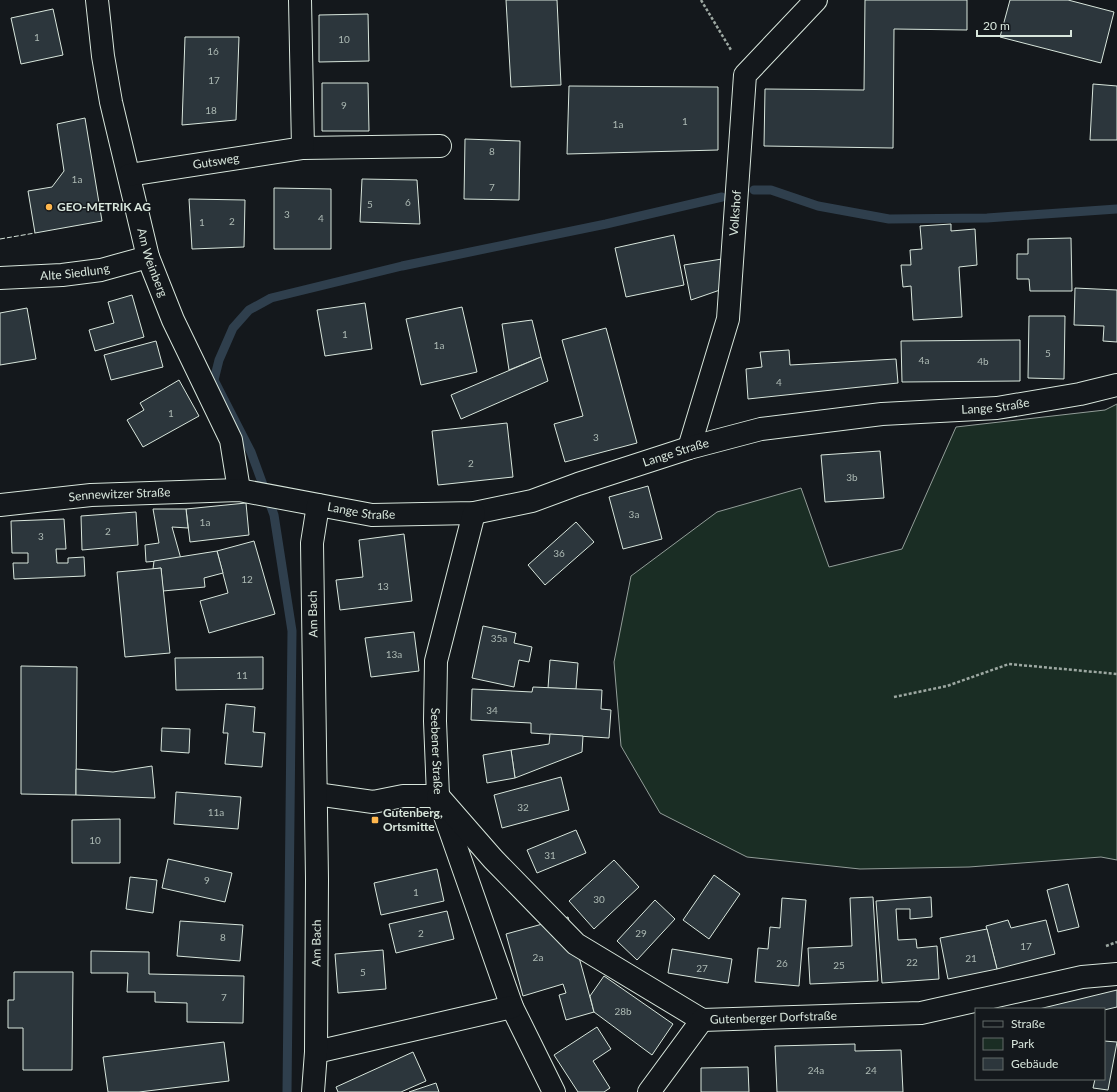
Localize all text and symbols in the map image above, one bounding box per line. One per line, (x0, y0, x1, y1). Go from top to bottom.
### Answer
scale bar (977, 12, 1071, 38)
text: 20 m (983, 18, 1010, 33)
house number: 1 (34, 31, 40, 43)
house number: 10 (338, 33, 350, 45)
house number: 16 (207, 45, 219, 57)
house number: 17 (208, 74, 220, 86)
house number: 9 (341, 99, 347, 111)
house number: 18 (205, 104, 217, 116)
house number: 1 (682, 115, 688, 127)
house number: 1a (613, 118, 623, 130)
house number: 8 (489, 145, 495, 157)
street label: Gutsweg (192, 150, 240, 172)
house number: 1a (72, 173, 82, 185)
house number: 7 (489, 181, 495, 193)
street label: Volkshof (726, 189, 744, 236)
house number: 6 (405, 196, 411, 208)
house number: 5 (367, 198, 373, 210)
place label: GEO-METRIK AG (57, 199, 151, 214)
marker: GEO-METRIK AG (44, 202, 54, 212)
house number: 3 (284, 208, 290, 220)
house number: 4 (318, 212, 324, 224)
house number: 2 (229, 215, 235, 227)
house number: 1 (199, 216, 205, 228)
street label: Am Weinberg (134, 227, 171, 299)
street label: Alte Siedlung (40, 260, 111, 283)
house number: 1 (342, 328, 348, 340)
house number: 1a (434, 339, 444, 351)
house number: 5 (1045, 347, 1051, 359)
house number: 4a (919, 354, 929, 366)
house number: 4b (977, 355, 989, 367)
house number: 4 (776, 376, 782, 388)
street label: Lange Straße (961, 395, 1030, 417)
house number: 1 (168, 407, 174, 419)
house number: 3 (593, 431, 599, 443)
street label: Lange Straße (641, 435, 710, 470)
house number: 2 (468, 457, 474, 469)
house number: 3b (846, 471, 858, 483)
street label: Sennewitzer Straße (68, 484, 171, 504)
street label: Lange Straße (326, 499, 395, 522)
house number: 3a (629, 508, 639, 520)
house number: 1a (200, 516, 210, 528)
house number: 2 (105, 525, 111, 537)
house number: 3 (38, 530, 44, 542)
house number: 36 (553, 547, 565, 559)
house number: 12 (241, 573, 253, 585)
house number: 13 (377, 580, 389, 592)
street label: Am Bach (305, 590, 320, 638)
house number: 35a (491, 632, 507, 644)
house number: 13a (386, 648, 402, 660)
house number: 11 (236, 669, 248, 681)
house number: 34 (486, 704, 498, 716)
street label: Seebener Straße (428, 708, 446, 795)
house number: 32 (517, 801, 529, 813)
place label: Gutenberg, Ortsmitte (383, 805, 443, 834)
house number: 11a (208, 806, 224, 818)
marker: Gutenberg, Ortsmitte (370, 815, 380, 825)
house number: 10 (89, 834, 101, 846)
house number: 31 (544, 849, 556, 861)
house number: 9 (204, 874, 210, 886)
house number: 1 (413, 886, 419, 898)
house number: 30 (593, 893, 605, 905)
street label: Am Bach (308, 919, 324, 967)
house number: 2 (418, 927, 424, 939)
house number: 29 (635, 927, 647, 939)
house number: 8 (220, 931, 226, 943)
house number: 17 (1020, 940, 1032, 952)
house number: 2a (533, 951, 543, 963)
house number: 21 (965, 952, 977, 964)
house number: 22 (906, 956, 918, 968)
house number: 26 (776, 957, 788, 969)
house number: 25 (833, 959, 845, 971)
house number: 27 (696, 962, 708, 974)
house number: 5 (360, 966, 366, 978)
house number: 7 (221, 991, 227, 1003)
house number: 28b (614, 1005, 632, 1017)
street label: Gutenberger Dorfstraße (710, 1008, 837, 1027)
legend (975, 1008, 1105, 1080)
text: Straße (1011, 1016, 1045, 1031)
text: Park (1011, 1036, 1035, 1051)
text: Gebäude (1011, 1056, 1058, 1071)
house number: 24a (808, 1064, 824, 1076)
house number: 24 (865, 1064, 877, 1076)

